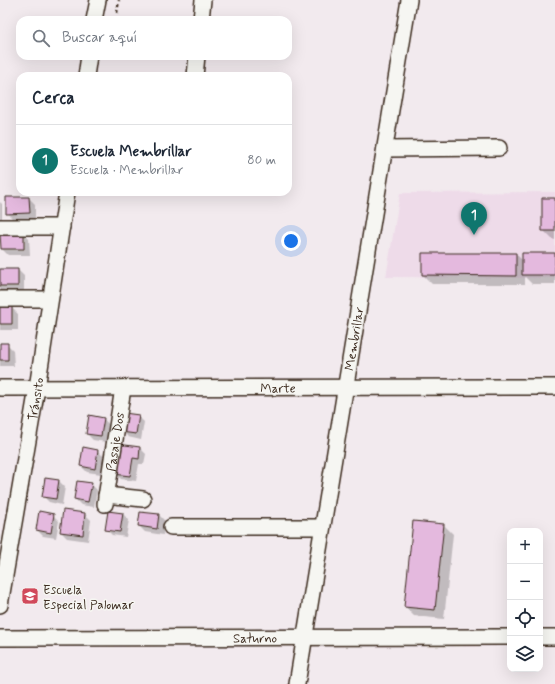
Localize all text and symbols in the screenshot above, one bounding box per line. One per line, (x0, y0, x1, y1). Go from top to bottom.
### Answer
search box (16, 16, 292, 60)
icon: search (30, 27, 52, 49)
text: Buscar aquí (62, 28, 137, 48)
text: Cerca (32, 87, 75, 109)
text: Escuela Membrillar (70, 142, 192, 162)
text: 1 (42, 152, 48, 169)
text: 80 m (247, 152, 276, 169)
text: Escuela · Membrillar (70, 162, 184, 179)
pin: 1 (461, 202, 487, 235)
your location (281, 231, 301, 251)
street label: Membrillar (341, 305, 369, 372)
street label: Tránsito (25, 376, 48, 422)
street label: Marte (260, 380, 296, 398)
street label: Pasaje Dos (103, 411, 129, 473)
map controls (507, 528, 543, 672)
button: + (507, 528, 543, 564)
button: − (507, 564, 543, 600)
place label: Escuela Especial Palomar (43, 582, 134, 614)
school or university icon: Escuela Especial Palomar (20, 586, 40, 606)
button: locate (507, 600, 543, 636)
street label: Saturno (233, 630, 277, 648)
button: layers (507, 636, 543, 672)

